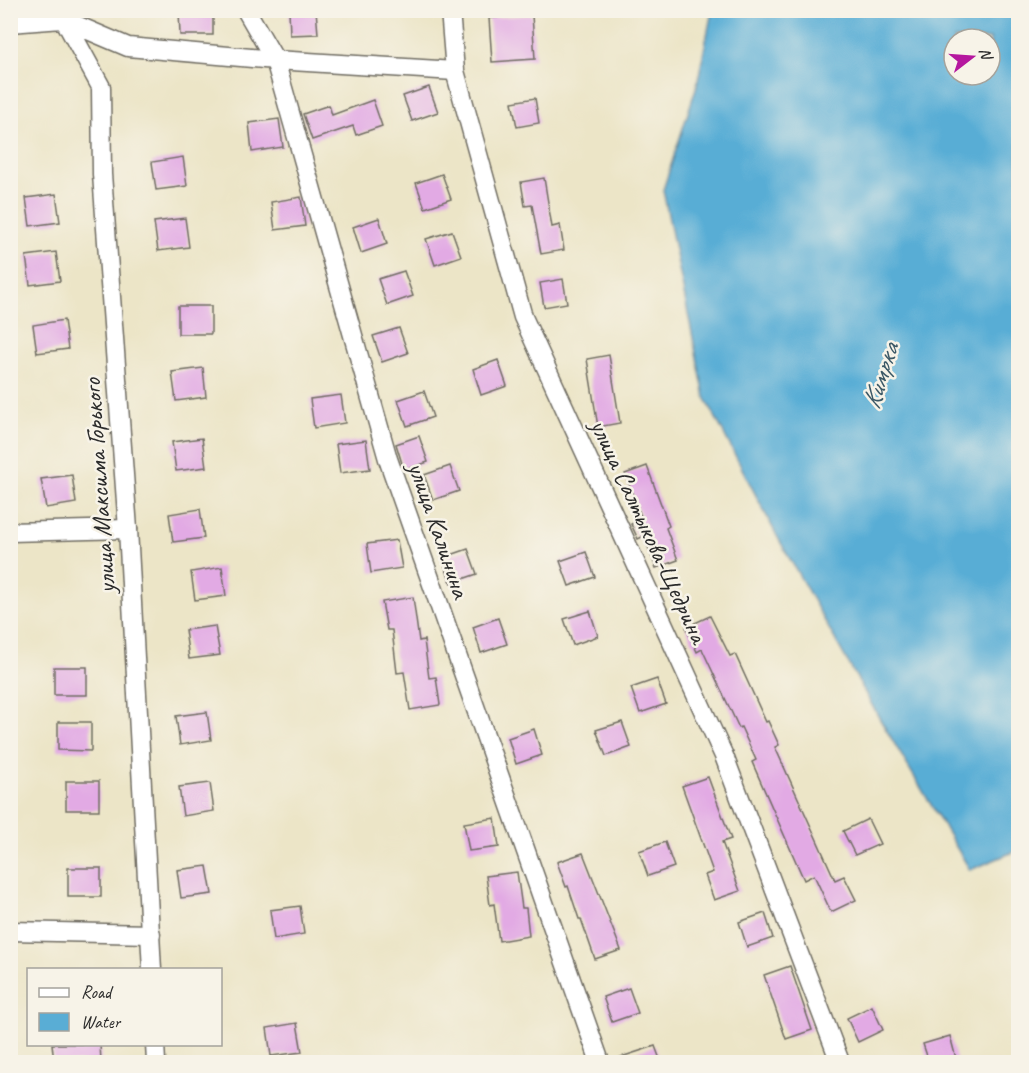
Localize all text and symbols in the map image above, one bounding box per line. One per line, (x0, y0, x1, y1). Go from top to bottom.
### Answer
north arrow (942, 27, 1002, 87)
text: N (974, 45, 997, 64)
water label: Кимрка (854, 337, 907, 413)
street label: улица Максима Горького (75, 376, 123, 597)
street label: улица Салтыкова-Щедрина (582, 412, 716, 650)
street label: улица Калинина (400, 456, 478, 604)
legend (27, 968, 222, 1046)
text: Road (81, 981, 114, 1003)
text: Water (81, 1011, 122, 1033)

